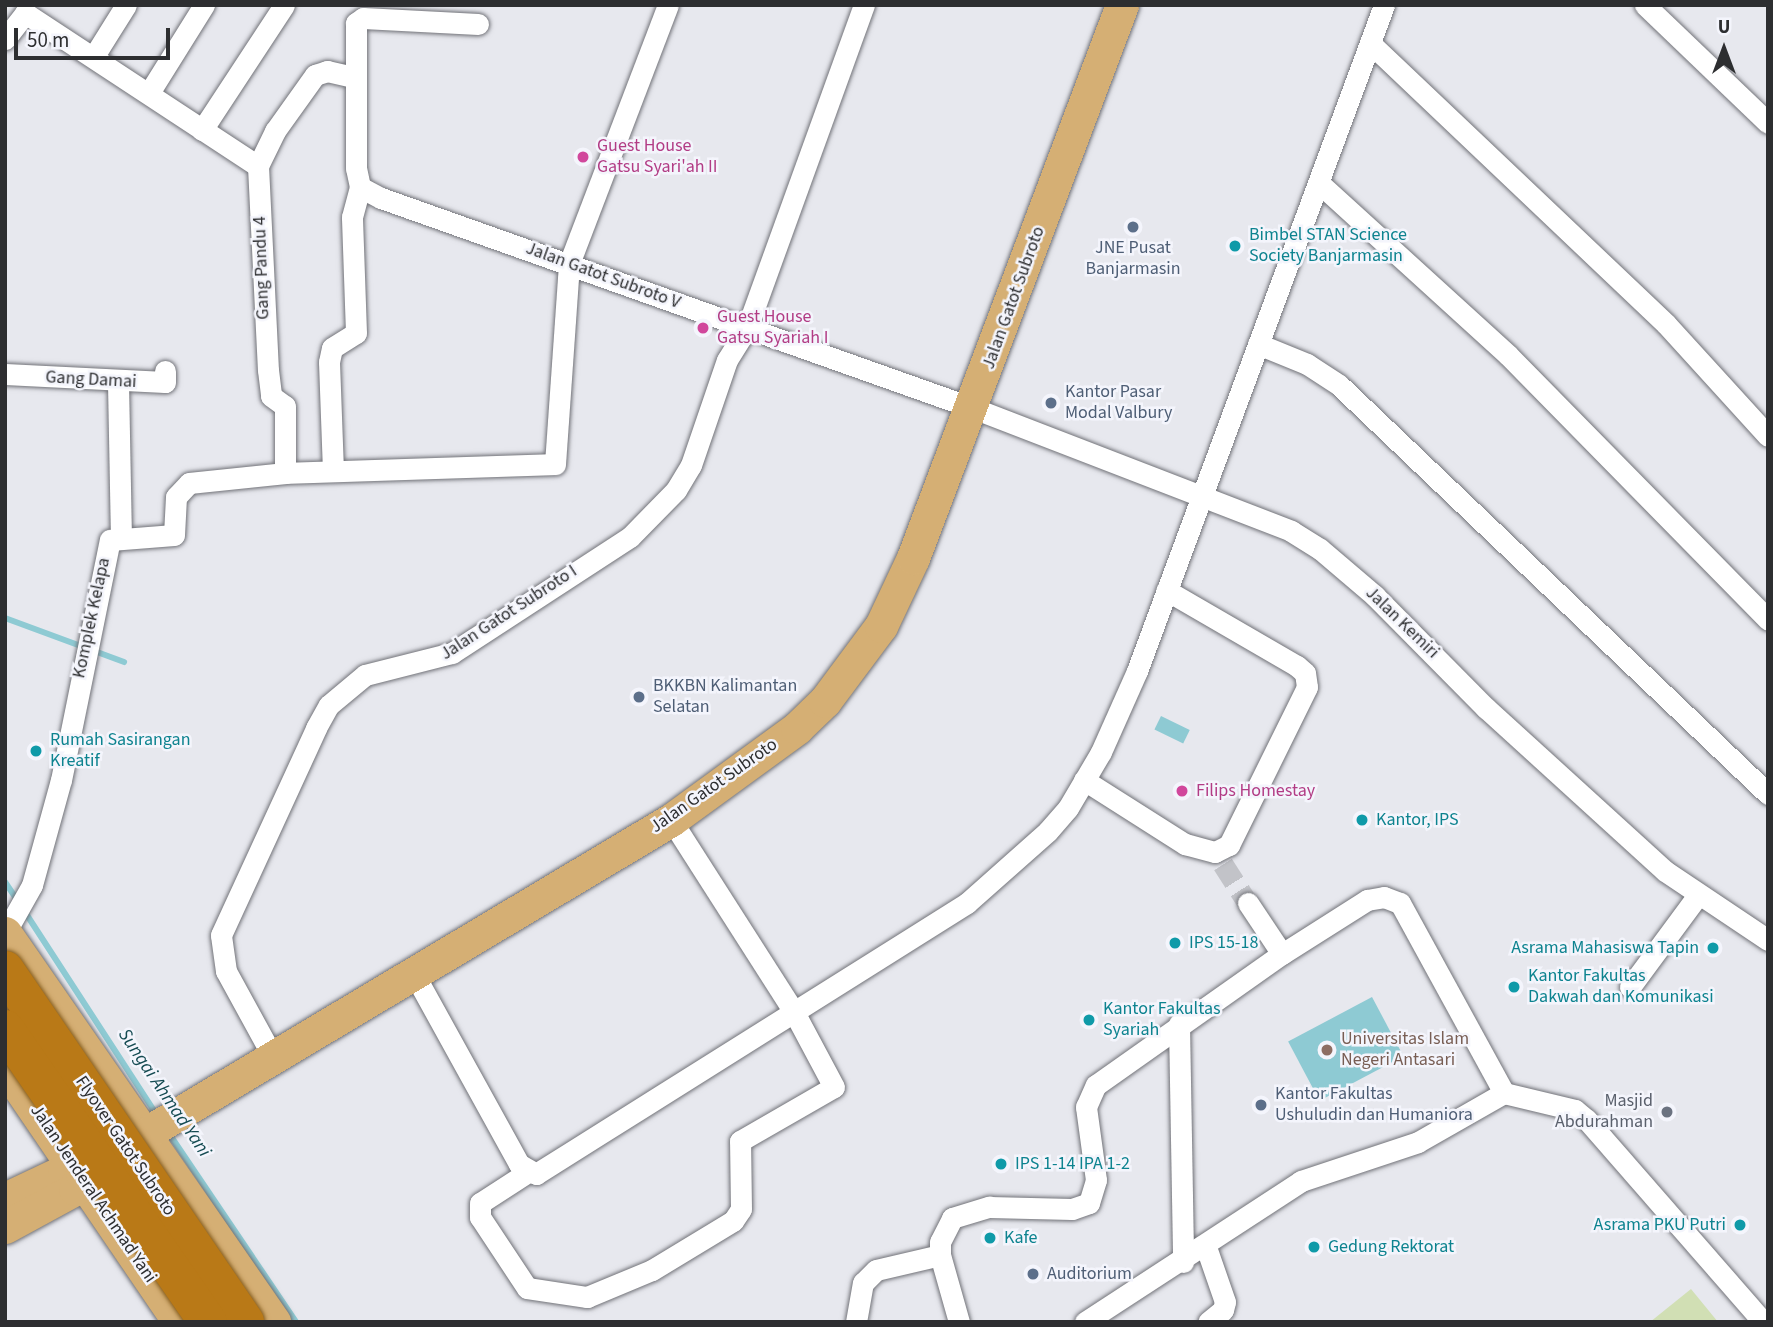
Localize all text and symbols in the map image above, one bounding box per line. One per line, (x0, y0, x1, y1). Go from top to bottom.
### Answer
scale bar (18, 14, 173, 58)
north arrow (1689, 14, 1759, 84)
text: U (1718, 14, 1730, 41)
text: 50 m (27, 25, 69, 55)
place label: Guest House Gatsu Syari'ah II (597, 136, 718, 178)
marker: Guest House Gatsu Syari'ah II (575, 149, 591, 165)
street label: Gang Pandu 4 (249, 216, 275, 320)
marker: JNE Pusat Banjarmasin (1125, 219, 1141, 235)
street label: Jalan Gatot Subroto (978, 224, 1050, 372)
place label: Bimbel STAN Science Society Banjarmasin (1249, 225, 1407, 268)
street label: Jalan Gatot Subroto V (523, 238, 683, 314)
place label: JNE Pusat Banjarmasin (1085, 238, 1181, 280)
marker: Bimbel STAN Science Society Banjarmasin (1227, 238, 1243, 254)
place label: Guest House Gatsu Syariah I (717, 307, 828, 350)
marker: Guest House Gatsu Syariah I (695, 320, 711, 336)
street label: Gang Damai (45, 367, 137, 393)
place label: Kantor Pasar Modal Valbury (1065, 382, 1172, 424)
marker: Kantor Pasar Modal Valbury (1043, 395, 1059, 411)
street label: Komplek Kelapa (69, 556, 115, 680)
street label: Jalan Gatot Subroto I (437, 561, 581, 665)
street label: Jalan Kemiri (1361, 583, 1443, 663)
place label: BKKBN Kalimantan Selatan (653, 676, 797, 718)
marker: BKKBN Kalimantan Selatan (631, 689, 647, 705)
place label: Rumah Sasirangan Kreatif (50, 730, 191, 772)
street label: Jalan Gatot Subroto (646, 734, 782, 838)
marker: Rumah Sasirangan Kreatif (28, 743, 44, 759)
place label: Filips Homestay (1196, 780, 1315, 802)
marker: Filips Homestay (1174, 783, 1190, 799)
place label: Kantor, IPS (1376, 809, 1459, 831)
marker: Kantor, IPS (1354, 812, 1370, 828)
place label: IPS 15-18 (1189, 932, 1258, 954)
marker: IPS 15-18 (1167, 935, 1183, 951)
place label: Asrama Mahasiswa Tapin (1511, 937, 1699, 959)
marker: Asrama Mahasiswa Tapin (1705, 940, 1721, 956)
place label: Kantor Fakultas Dakwah dan Komunikasi (1528, 966, 1714, 1009)
marker: Kantor Fakultas Dakwah dan Komunikasi (1506, 979, 1522, 995)
place label: Kantor Fakultas Syariah (1103, 999, 1220, 1042)
marker: Kantor Fakultas Syariah (1081, 1012, 1097, 1028)
water label: Sungai Ahmad Yani (113, 1025, 215, 1161)
place label: Universitas Islam Negeri Antasari (1341, 1029, 1469, 1072)
marker: Universitas Islam Negeri Antasari (1319, 1042, 1335, 1058)
street label: Flyover Gatot Subroto (70, 1072, 180, 1220)
place label: Kantor Fakultas Ushuludin dan Humaniora (1275, 1084, 1473, 1126)
place label: Masjid Abdurahman (1555, 1091, 1653, 1134)
marker: Kantor Fakultas Ushuludin dan Humaniora (1253, 1097, 1269, 1113)
street label: Jalan Jenderal Achmad Yani (25, 1101, 161, 1287)
marker: Masjid Abdurahman (1659, 1104, 1675, 1120)
place label: IPS 1-14 IPA 1-2 (1015, 1153, 1130, 1175)
marker: IPS 1-14 IPA 1-2 (993, 1156, 1009, 1172)
place label: Asrama PKU Putri (1593, 1214, 1726, 1236)
marker: Asrama PKU Putri (1732, 1217, 1748, 1233)
place label: Kafe (1004, 1227, 1037, 1249)
marker: Kafe (982, 1230, 998, 1246)
place label: Gedung Rektorat (1328, 1236, 1454, 1258)
marker: Gedung Rektorat (1306, 1239, 1322, 1255)
place label: Auditorium (1047, 1263, 1132, 1285)
marker: Auditorium (1025, 1266, 1041, 1282)

